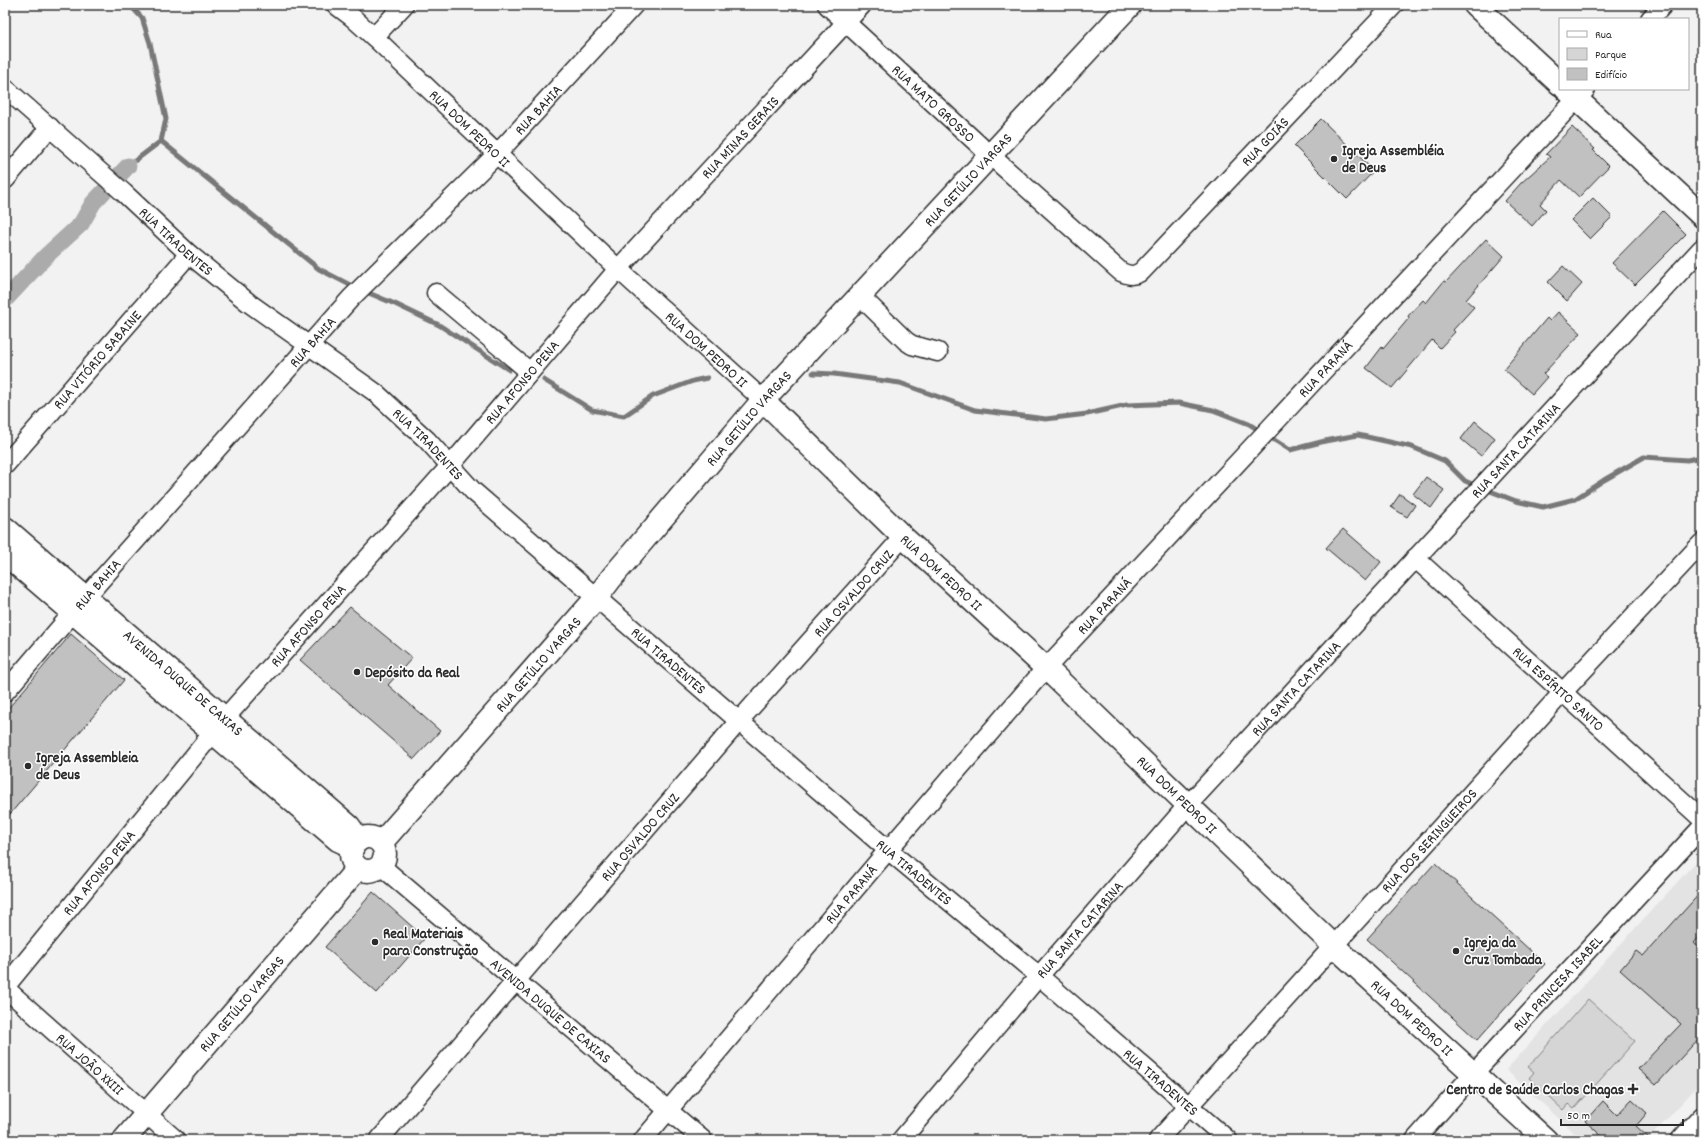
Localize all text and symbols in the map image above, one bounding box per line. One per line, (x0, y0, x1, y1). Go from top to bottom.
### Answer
legend (1559, 18, 1689, 90)
text: Rua (1595, 27, 1612, 44)
text: Parque (1595, 47, 1626, 64)
street label: RUA MATO GROSSO (886, 60, 979, 149)
text: Edifício (1595, 67, 1627, 84)
street label: RUA BAHIA (510, 80, 569, 141)
street label: RUA DOM PEDRO II (423, 85, 514, 174)
street label: RUA MINAS GERAIS (697, 92, 786, 185)
street label: RUA GOIÁS (1237, 113, 1295, 173)
street label: RUA GETÚLIO VARGAS (920, 129, 1019, 233)
place label: Igreja Assembléia de Deus (1342, 141, 1445, 180)
marker: Igreja Assembléia de Deus (1329, 154, 1339, 164)
street label: RUA TIRADENTES (133, 203, 217, 282)
street label: RUA VITÓRIO SABAINE (49, 306, 148, 415)
street label: RUA DOM PEDRO II (659, 307, 752, 394)
street label: RUA BAHIA (285, 312, 343, 374)
street label: RUA AFONSO PENA (481, 336, 566, 430)
street label: RUA PARANÁ (1294, 336, 1359, 404)
street label: RUA GETÚLIO VARGAS (702, 366, 798, 472)
street label: RUA SANTA CATARINA (1467, 399, 1567, 504)
street label: RUA TIRADENTES (386, 404, 468, 486)
street label: RUA DOM PEDRO II (894, 530, 986, 617)
street label: RUA OSVALDO CRUZ (809, 545, 900, 643)
street label: RUA BAHIA (70, 555, 128, 616)
street label: RUA PARANÁ (1073, 573, 1138, 641)
street label: RUA AFONSO PENA (266, 580, 353, 673)
street label: RUA GETÚLIO VARGAS (491, 613, 588, 718)
street label: RUA TIRADENTES (625, 623, 710, 701)
street label: AVENIDA DUQUE DE CAXIAS (117, 626, 247, 743)
street label: RUA SANTA CATARINA (1247, 637, 1347, 742)
street label: RUA ESPÍRITO SANTO (1506, 642, 1608, 738)
place label: Depósito da Real (365, 663, 460, 685)
marker: Depósito da Real (352, 667, 362, 677)
place label: Igreja Assembleia de Deus (36, 748, 139, 787)
street label: RUA DOM PEDRO II (1130, 752, 1221, 841)
marker: Igreja Assembleia de Deus (23, 761, 33, 771)
street label: RUA DOS SERINGUEIROS (1377, 784, 1484, 899)
street label: RUA OSVALDO CRUZ (597, 788, 686, 887)
street label: RUA AFONSO PENA (58, 826, 142, 921)
street label: RUA TIRADENTES (870, 835, 956, 912)
street label: RUA PARANÁ (821, 861, 884, 930)
street label: RUA SANTA CATARINA (1032, 877, 1130, 985)
place label: Real Materiais para Construção (383, 924, 478, 963)
street label: RUA PRINCESA ISABEL (1508, 931, 1609, 1037)
place label: Igreja da Cruz Tombada (1464, 933, 1543, 972)
marker: Real Materiais para Construção (370, 937, 380, 947)
marker: Igreja da Cruz Tombada (1451, 946, 1461, 956)
street label: RUA GETÚLIO VARGAS (195, 952, 291, 1058)
street label: AVENIDA DUQUE DE CAXIAS (484, 954, 615, 1070)
street label: RUA DOM PEDRO II (1365, 975, 1457, 1063)
street label: RUA JOÃO XXIII (50, 1029, 128, 1102)
street label: RUA TIRADENTES (1117, 1044, 1202, 1122)
place label: Centro de Saúde Carlos Chagas (1446, 1080, 1624, 1102)
marker: Centro de Saúde Carlos Chagas (1627, 1083, 1639, 1095)
scale bar (1561, 1101, 1683, 1127)
text: 50 m (1567, 1108, 1590, 1125)

